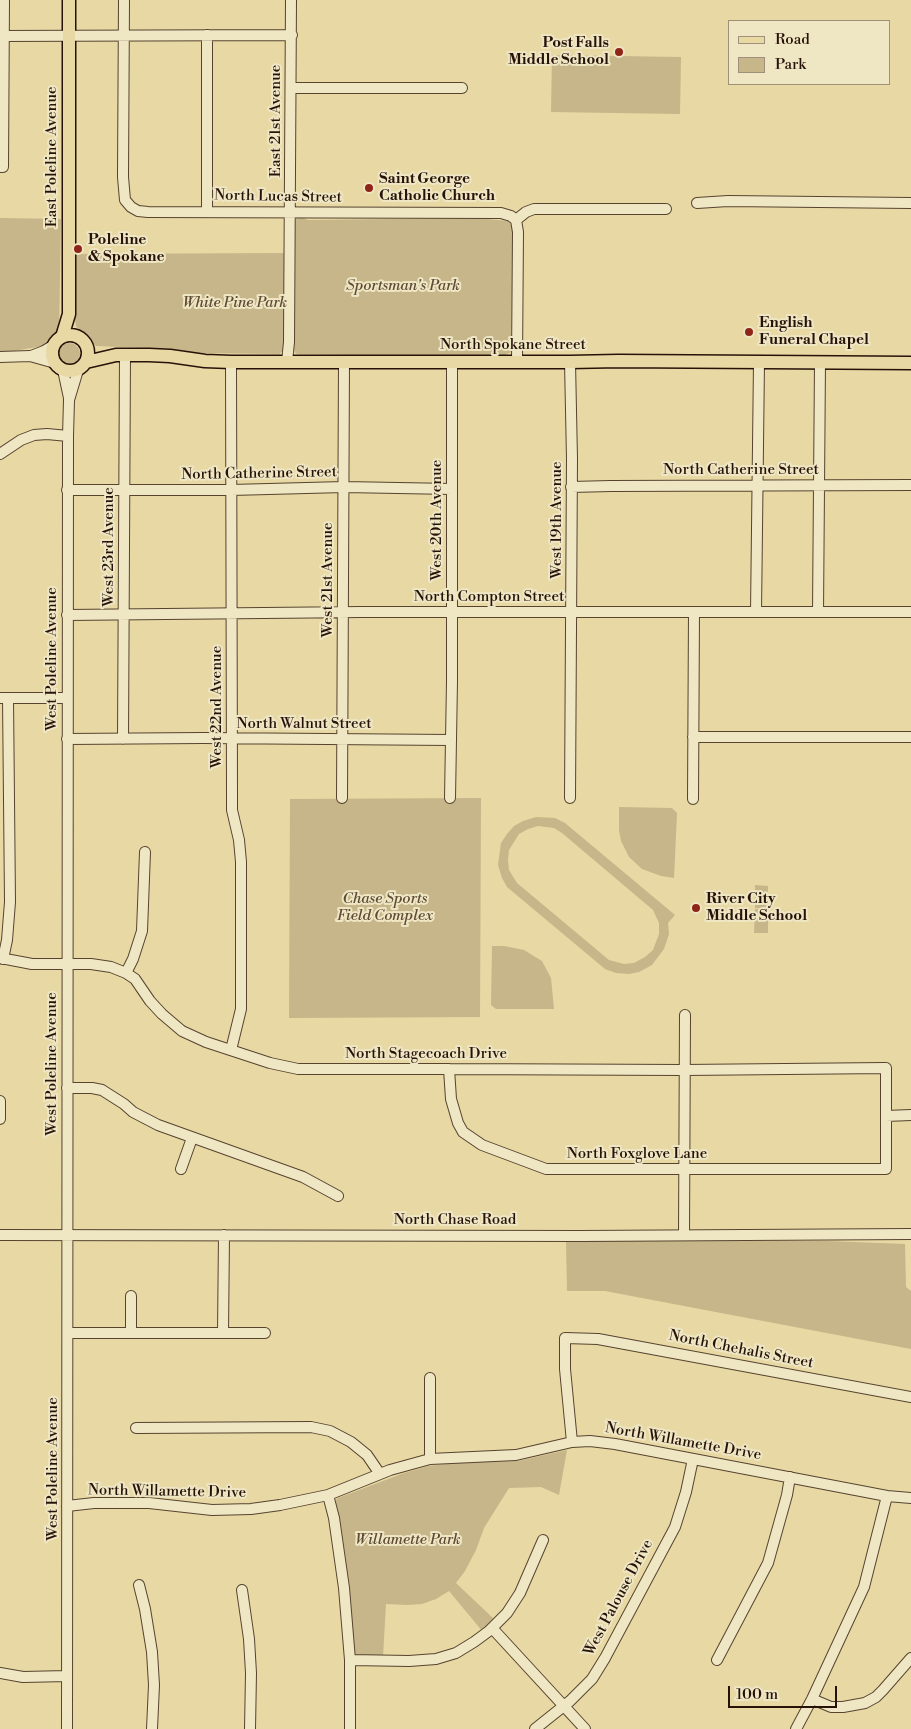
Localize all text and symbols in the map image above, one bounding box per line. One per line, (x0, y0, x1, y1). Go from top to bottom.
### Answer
legend (728, 20, 891, 85)
text: Road (775, 30, 810, 49)
place label: Post Falls Middle School (508, 34, 609, 69)
marker: Post Falls Middle School (613, 46, 625, 58)
text: Park (775, 55, 806, 74)
street label: East 21st Avenue (267, 65, 285, 177)
street label: East Poleline Avenue (43, 86, 61, 228)
place label: Saint George Catholic Church (379, 170, 495, 205)
marker: Saint George Catholic Church (363, 182, 375, 194)
street label: North Lucas Street (214, 187, 342, 207)
place label: Poleline & Spokane (88, 231, 165, 266)
marker: Poleline & Spokane (72, 243, 84, 255)
park label: Sportsman's Park (346, 277, 460, 295)
park label: White Pine Park (183, 294, 287, 312)
place label: English Funeral Chapel (759, 314, 869, 349)
marker: English Funeral Chapel (743, 326, 755, 338)
street label: North Spokane Street (440, 336, 586, 354)
street label: West 20th Avenue (428, 460, 446, 580)
street label: West 19th Avenue (548, 461, 566, 579)
street label: North Catherine Street (663, 461, 819, 479)
street label: North Catherine Street (181, 464, 337, 484)
street label: West 23rd Avenue (100, 487, 118, 607)
street label: West 21st Avenue (319, 522, 337, 638)
street label: West Poleline Avenue (43, 587, 61, 731)
street label: North Compton Street (414, 588, 564, 606)
street label: West 22nd Avenue (208, 646, 226, 768)
street label: North Walnut Street (236, 715, 372, 733)
park label: Chase Sports Field Complex (337, 890, 433, 925)
place label: River City Middle School (706, 890, 807, 925)
marker: River City Middle School (690, 902, 702, 914)
street label: West Poleline Avenue (43, 992, 61, 1136)
street label: North Stagecoach Drive (345, 1045, 507, 1063)
street label: North Foxglove Lane (567, 1145, 707, 1163)
street label: North Chase Road (394, 1211, 516, 1229)
street label: North Chehalis Street (667, 1327, 815, 1373)
street label: West Poleline Avenue (44, 1397, 62, 1541)
street label: North Willamette Drive (603, 1419, 763, 1465)
street label: North Willamette Drive (88, 1482, 246, 1502)
park label: Willamette Park (355, 1531, 461, 1549)
street label: West Palouse Drive (581, 1537, 657, 1659)
scale bar (731, 1676, 840, 1708)
text: 100 m (736, 1685, 778, 1704)

